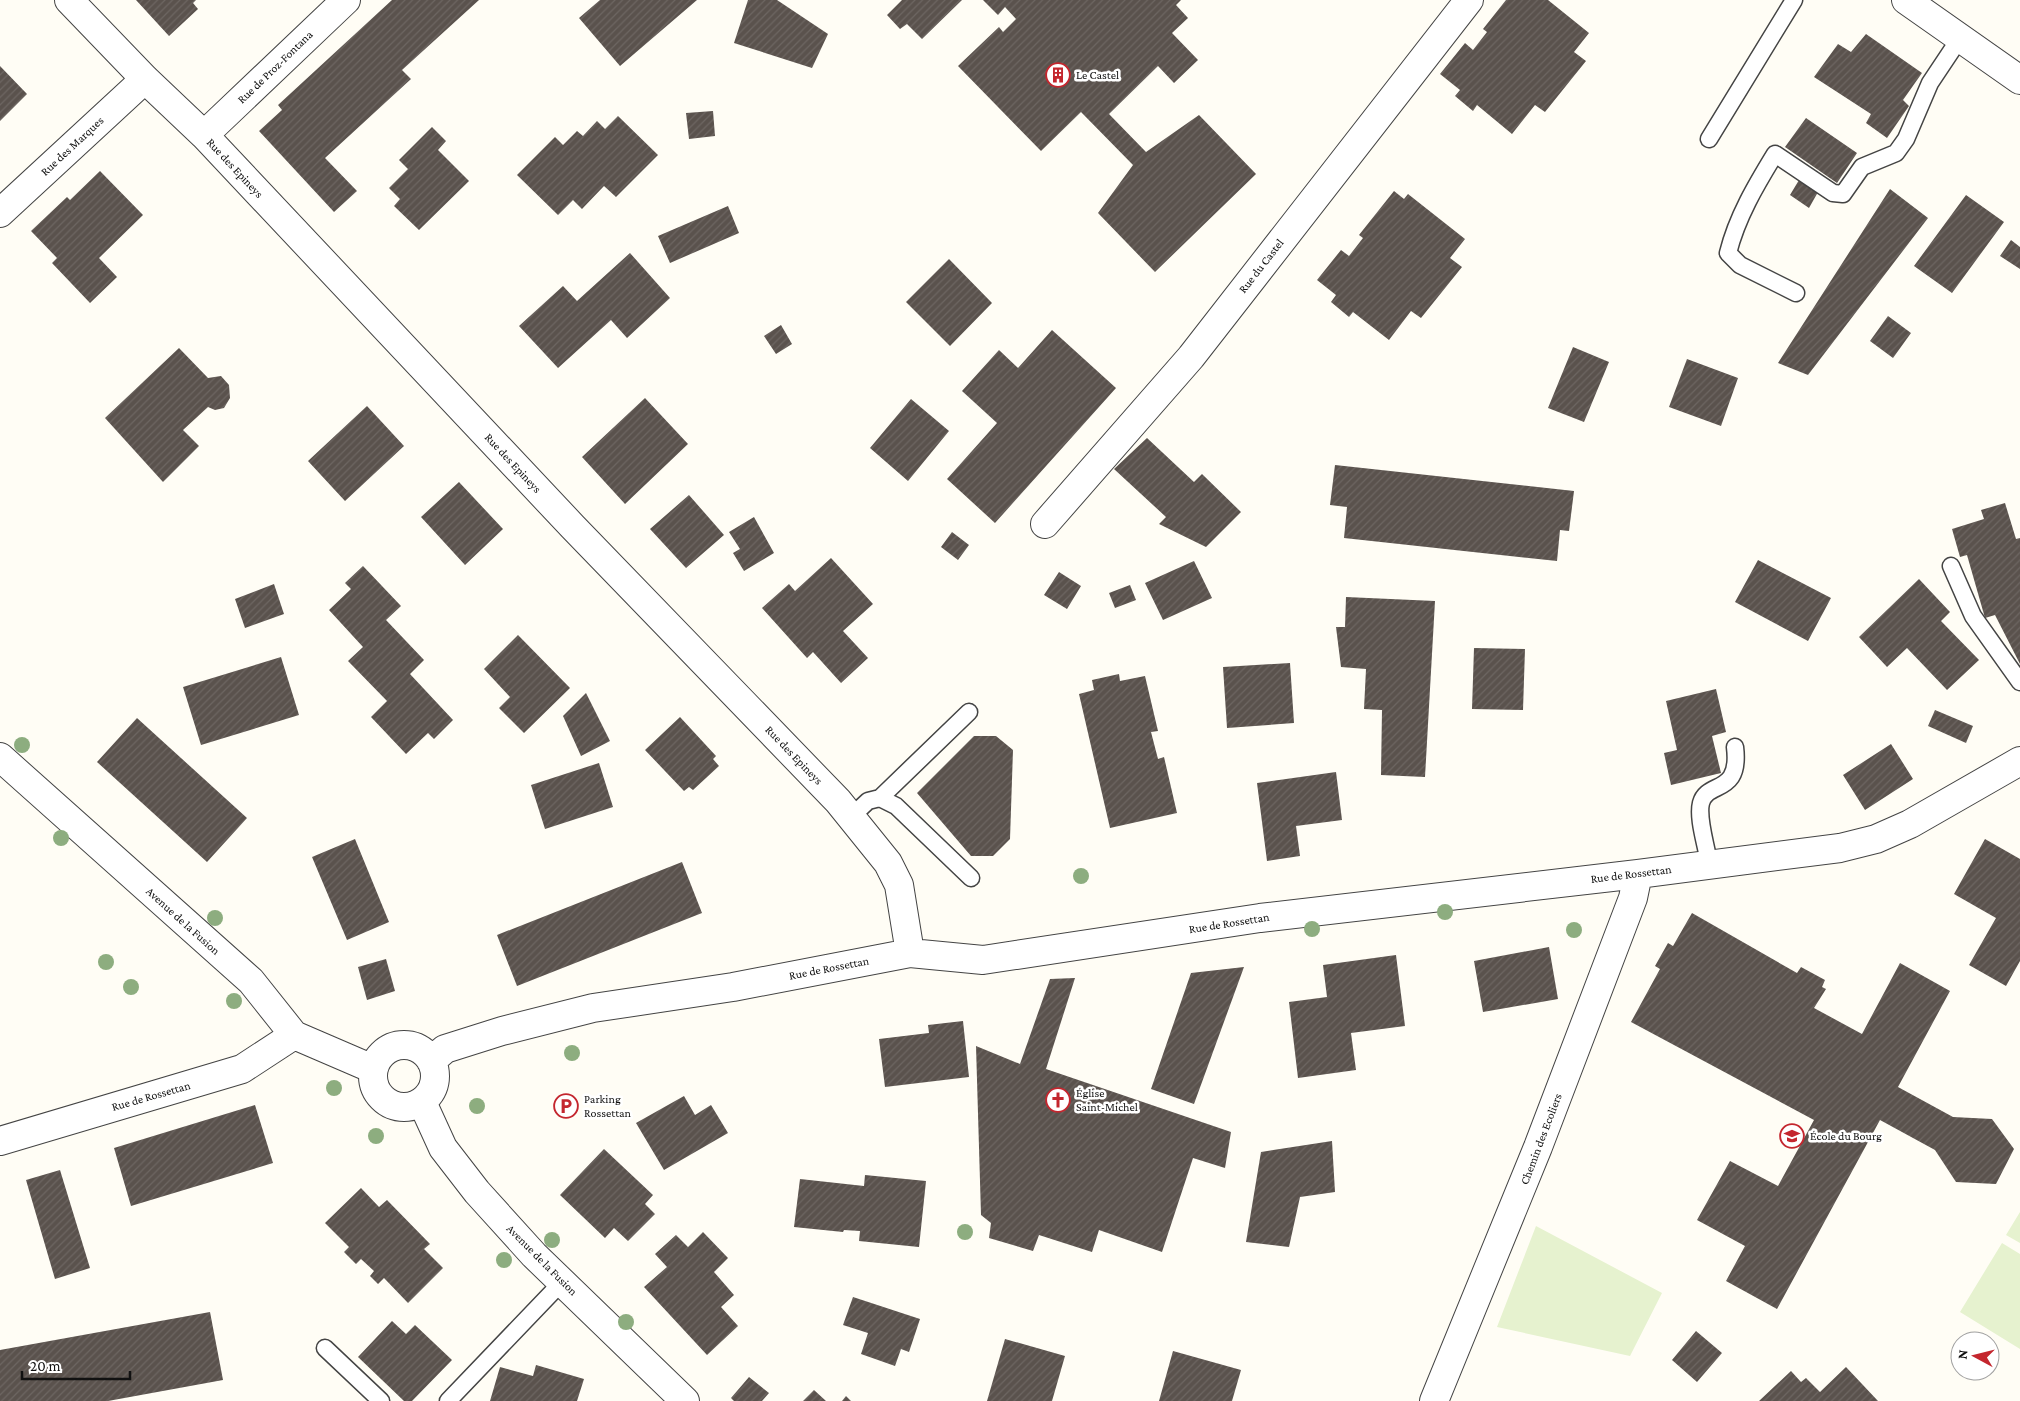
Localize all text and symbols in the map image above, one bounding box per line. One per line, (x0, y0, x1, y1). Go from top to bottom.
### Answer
street label: Rue de Proz-Fontana (234, 27, 316, 106)
building icon: Le Castel (1045, 62, 1071, 88)
place label: Le Castel (1076, 68, 1119, 82)
street label: Rue des Marques (38, 113, 107, 179)
street label: Rue des Epineys (204, 135, 266, 201)
street label: Rue du Castel (1235, 236, 1287, 296)
street label: Rue des Epineys (482, 430, 544, 496)
street label: Rue des Epineys (762, 723, 826, 788)
street label: Rue de Rossettan (1590, 862, 1673, 886)
street label: Avenue de la Fusion (143, 884, 223, 958)
street label: Rue de Rossettan (1188, 910, 1271, 936)
street label: Rue de Rossettan (788, 953, 871, 983)
street label: Rue de Rossettan (110, 1078, 193, 1114)
place label: Église Saint-Michel (1076, 1086, 1138, 1114)
church icon: Église Saint-Michel (1045, 1087, 1071, 1113)
street label: Chemin des Ecoliers (1517, 1091, 1565, 1187)
place label: Parking Rossettan (584, 1092, 632, 1120)
parking icon: Parking Rossettan (553, 1093, 579, 1119)
school or university icon: École du Bourg (1779, 1123, 1805, 1149)
place label: École du Bourg (1810, 1129, 1882, 1143)
street label: Avenue de la Fusion (504, 1222, 581, 1299)
north arrow (1950, 1331, 2000, 1381)
scale bar (22, 1348, 130, 1380)
text: N (1954, 1348, 1971, 1360)
text: 20 m (30, 1358, 61, 1374)

